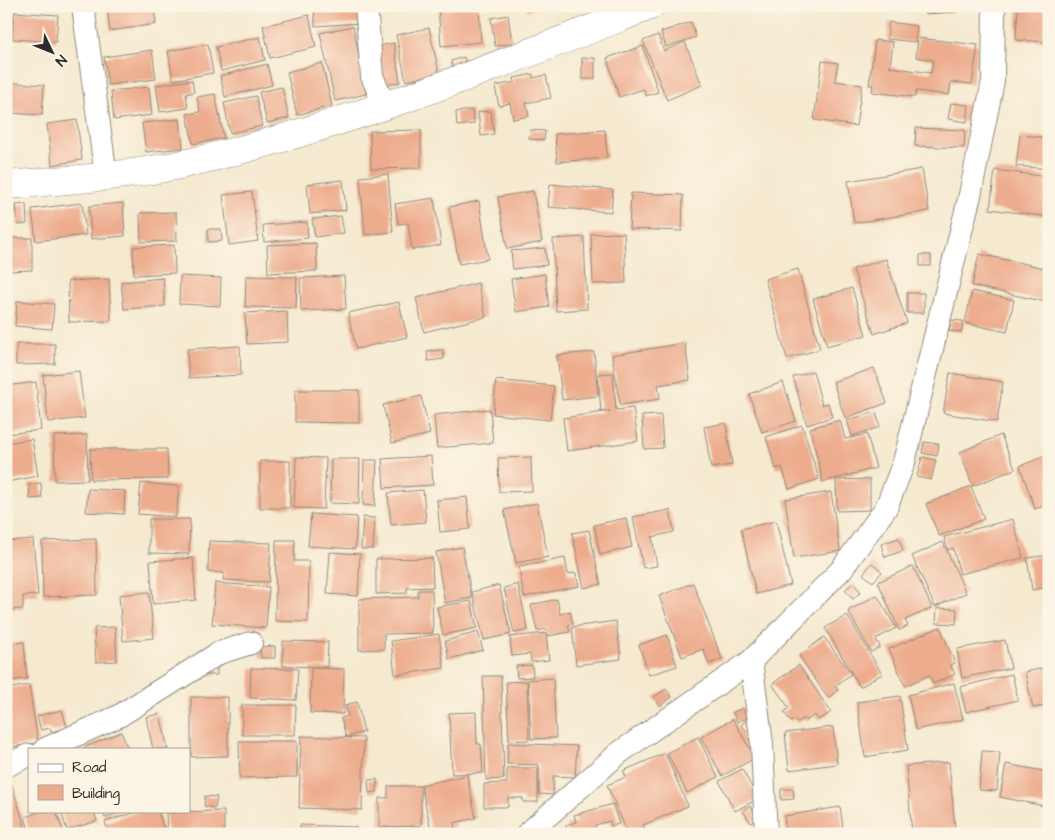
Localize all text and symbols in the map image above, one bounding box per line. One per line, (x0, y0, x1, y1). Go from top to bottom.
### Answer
north arrow (28, 28, 78, 78)
text: N (50, 50, 71, 70)
legend (28, 748, 190, 812)
text: Road (72, 757, 107, 778)
text: Building (72, 783, 120, 805)

